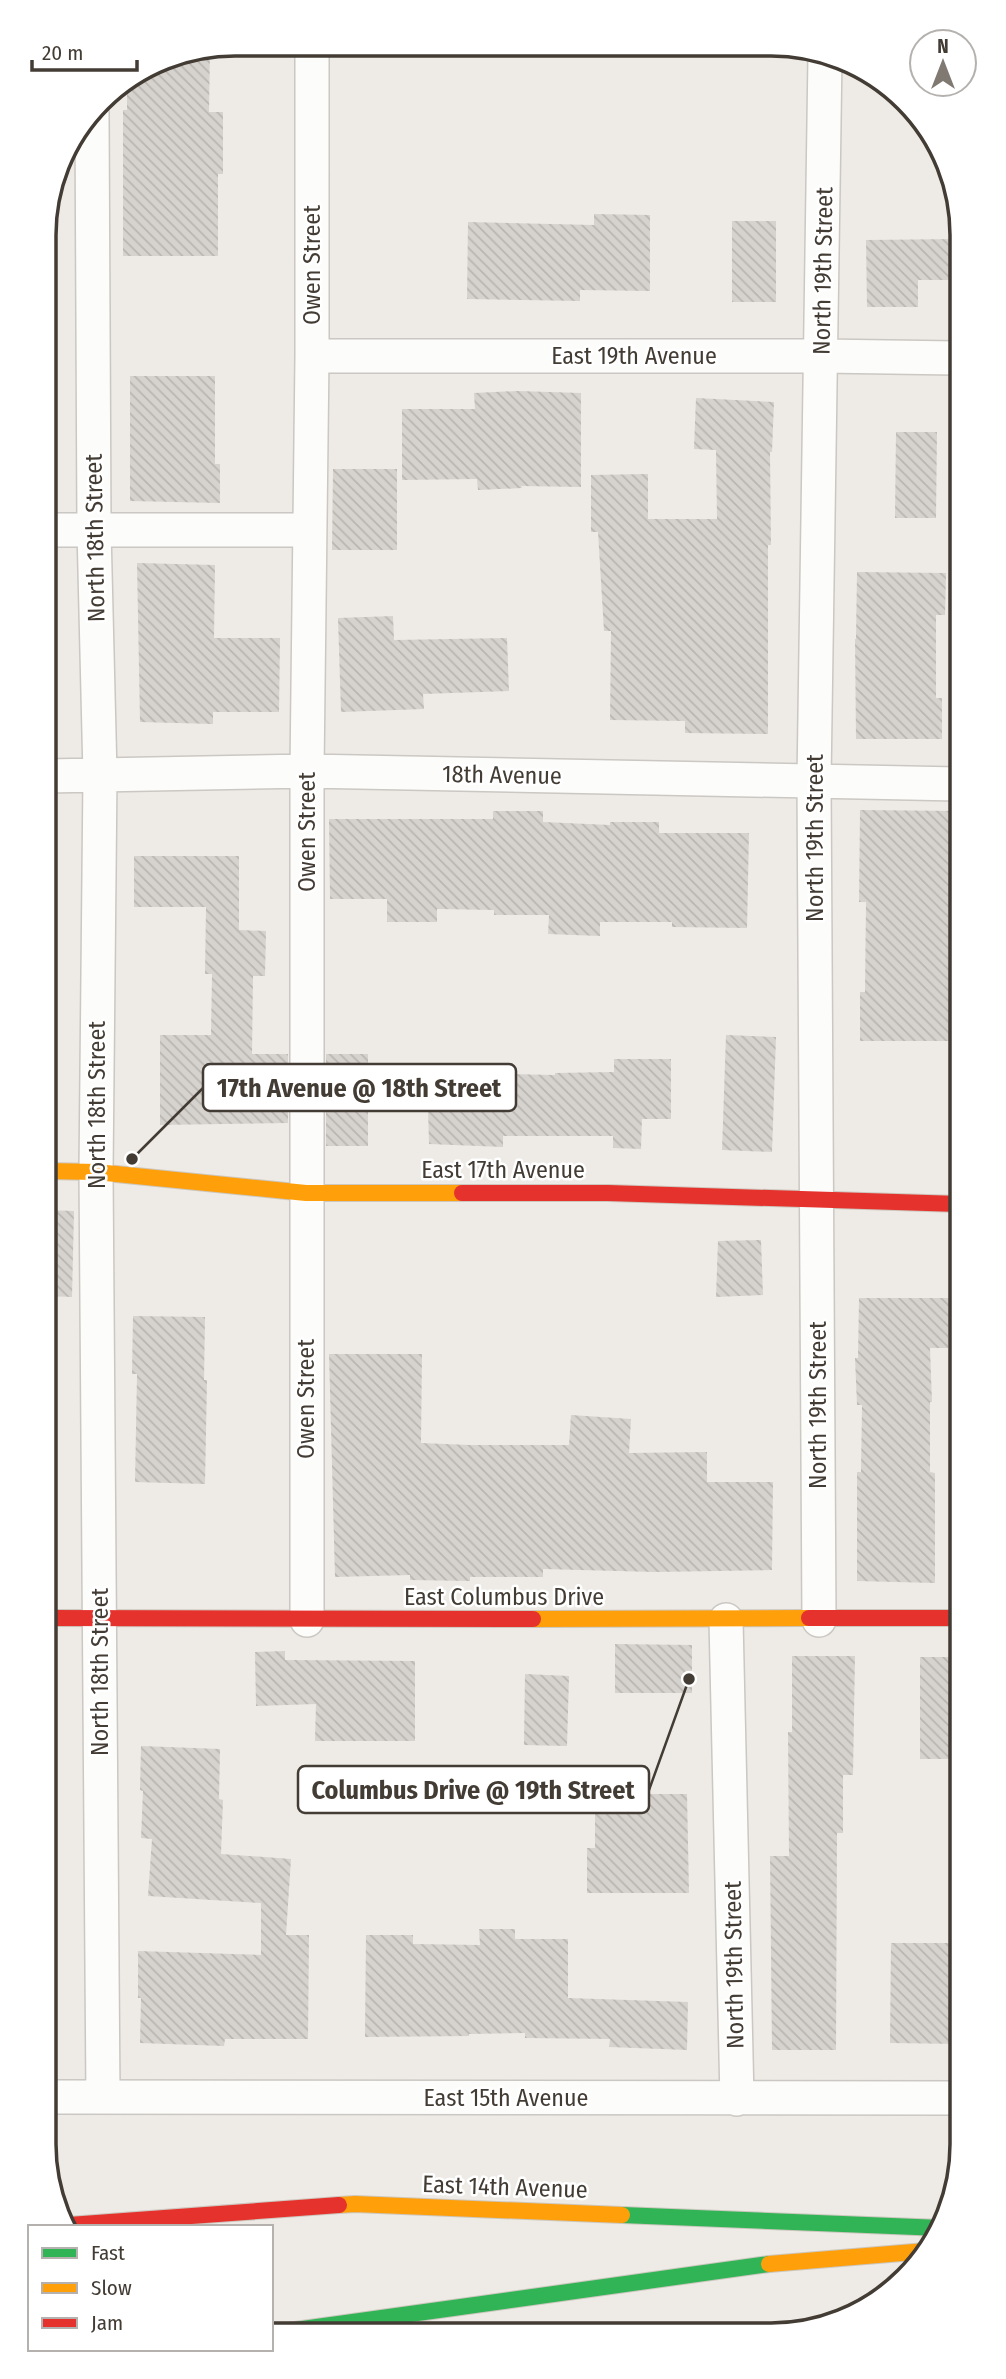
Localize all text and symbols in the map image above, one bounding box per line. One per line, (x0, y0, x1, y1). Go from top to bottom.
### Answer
scale bar (32, 28, 136, 72)
north arrow (908, 28, 978, 98)
text: N (937, 35, 949, 58)
text: 20 m (42, 40, 83, 66)
street label: North 19th Street (808, 187, 838, 355)
street label: Owen Street (298, 205, 326, 325)
street label: East 19th Avenue (551, 342, 717, 370)
street label: North 18th Street (80, 454, 110, 622)
street label: North 19th Street (801, 754, 829, 922)
street label: 18th Avenue (442, 760, 562, 790)
street label: Owen Street (293, 772, 321, 892)
street label: North 18th Street (83, 1021, 111, 1189)
callout: 17th Avenue @ 18th Street (203, 1064, 516, 1111)
text: 17th Avenue @ 18th Street (217, 1073, 502, 1104)
street label: East 17th Avenue (421, 1156, 585, 1184)
street label: North 19th Street (804, 1321, 832, 1489)
street label: Owen Street (292, 1339, 320, 1459)
street label: East Columbus Drive (404, 1583, 604, 1611)
street label: North 18th Street (86, 1588, 114, 1756)
callout: Columbus Drive @ 19th Street (298, 1766, 649, 1813)
text: Columbus Drive @ 19th Street (311, 1775, 635, 1806)
street label: North 19th Street (719, 1881, 749, 2049)
street label: East 15th Avenue (424, 2084, 588, 2112)
street label: East 14th Avenue (422, 2170, 588, 2204)
legend (28, 2225, 273, 2351)
text: Fast (91, 2240, 125, 2266)
text: Slow (91, 2275, 132, 2301)
text: Jam (91, 2310, 123, 2336)

